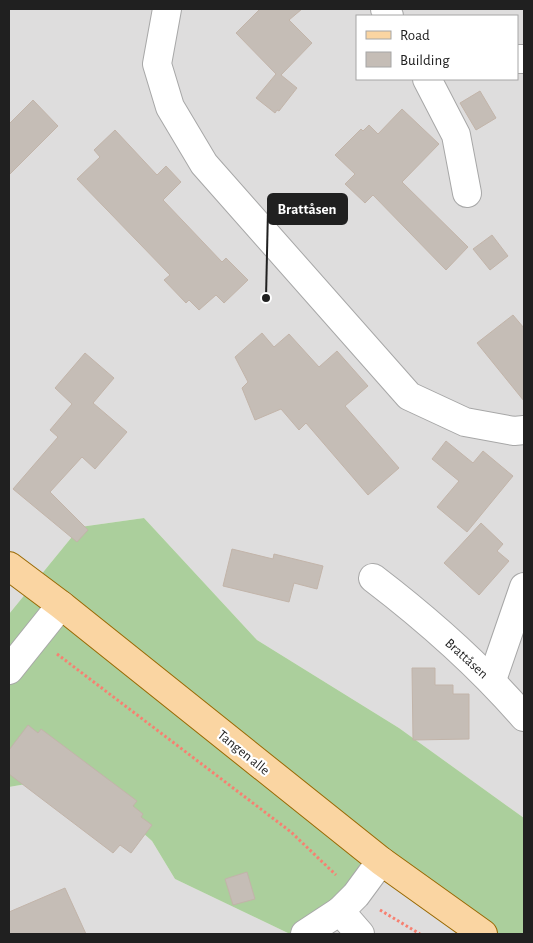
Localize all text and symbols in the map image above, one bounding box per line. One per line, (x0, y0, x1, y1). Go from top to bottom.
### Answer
legend (356, 15, 518, 80)
text: Road (400, 28, 430, 43)
text: Building (400, 53, 450, 68)
callout: Brattåsen (268, 194, 347, 224)
text: Brattåsen (277, 202, 337, 217)
street label: Brattåsen (442, 636, 491, 682)
street label: Tangen alle (215, 728, 272, 778)

